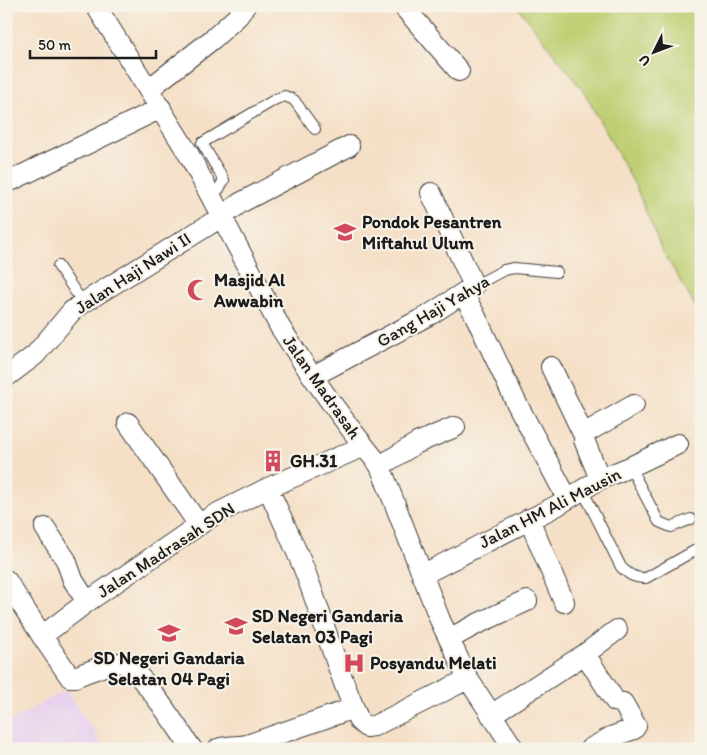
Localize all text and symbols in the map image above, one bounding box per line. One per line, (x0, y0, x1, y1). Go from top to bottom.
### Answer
scale bar (30, 28, 156, 60)
north arrow (630, 28, 680, 78)
text: 50 m (38, 36, 71, 54)
text: U (635, 51, 654, 70)
place label: Pondok Pesantren Miftahul Ulum (362, 211, 502, 254)
school or university icon: Pondok Pesantren Miftahul Ulum (332, 219, 358, 245)
street label: Jalan Haji Nawi II (71, 227, 195, 319)
place label: Masjid Al Awwabin (213, 269, 286, 312)
street label: Gang Haji Yahya (373, 270, 493, 352)
mosque icon: Masjid Al Awwabin (185, 277, 211, 303)
street label: Jalan Madrasah (278, 331, 366, 444)
building icon: GH.31 (260, 448, 286, 474)
place label: GH.31 (290, 450, 338, 472)
street label: Jalan HM Ali Mausin (475, 463, 625, 553)
street label: Jalan Madrasah SDN (93, 497, 239, 603)
place label: SD Negeri Gandaria Selatan 03 Pagi (252, 605, 404, 648)
school or university icon: SD Negeri Gandaria Selatan 03 Pagi (223, 613, 249, 639)
school or university icon: SD Negeri Gandaria Selatan 04 Pagi (156, 620, 182, 646)
place label: SD Negeri Gandaria Selatan 04 Pagi (93, 647, 245, 690)
hospital icon: Posyandu Melati (341, 650, 367, 676)
place label: Posyandu Melati (370, 652, 497, 674)

